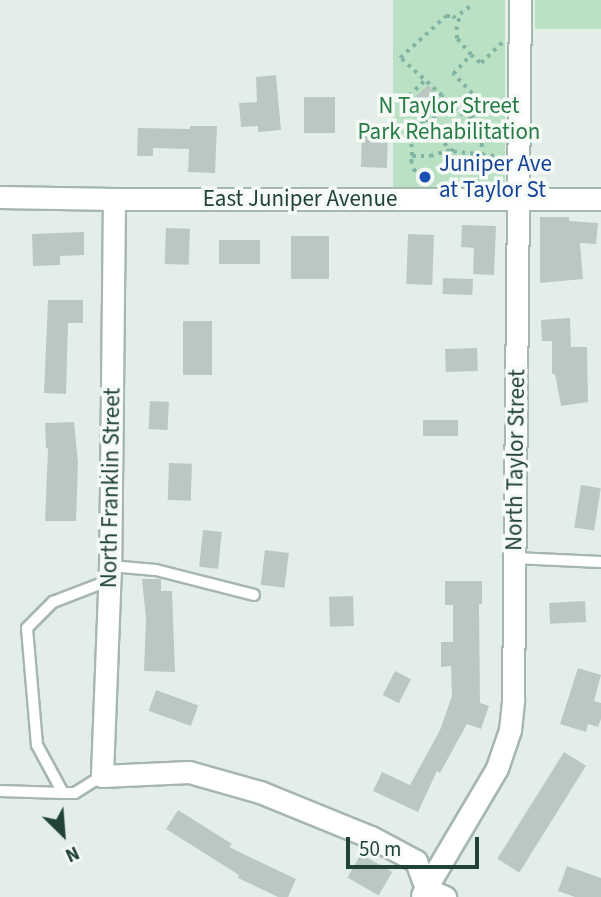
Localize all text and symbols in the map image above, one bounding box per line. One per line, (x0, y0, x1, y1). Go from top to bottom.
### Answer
park label: N Taylor Street Park Rehabilitation (358, 92, 540, 146)
place label: Juniper Ave at Taylor St (439, 150, 552, 204)
marker: Juniper Ave at Taylor St (417, 169, 433, 185)
street label: East Juniper Avenue (203, 185, 397, 213)
street label: North Taylor Street (501, 369, 531, 551)
street label: North Franklin Street (95, 388, 127, 588)
north arrow (28, 799, 98, 869)
scale bar (349, 824, 482, 868)
text: 50 m (359, 834, 401, 864)
text: N (61, 839, 84, 868)

